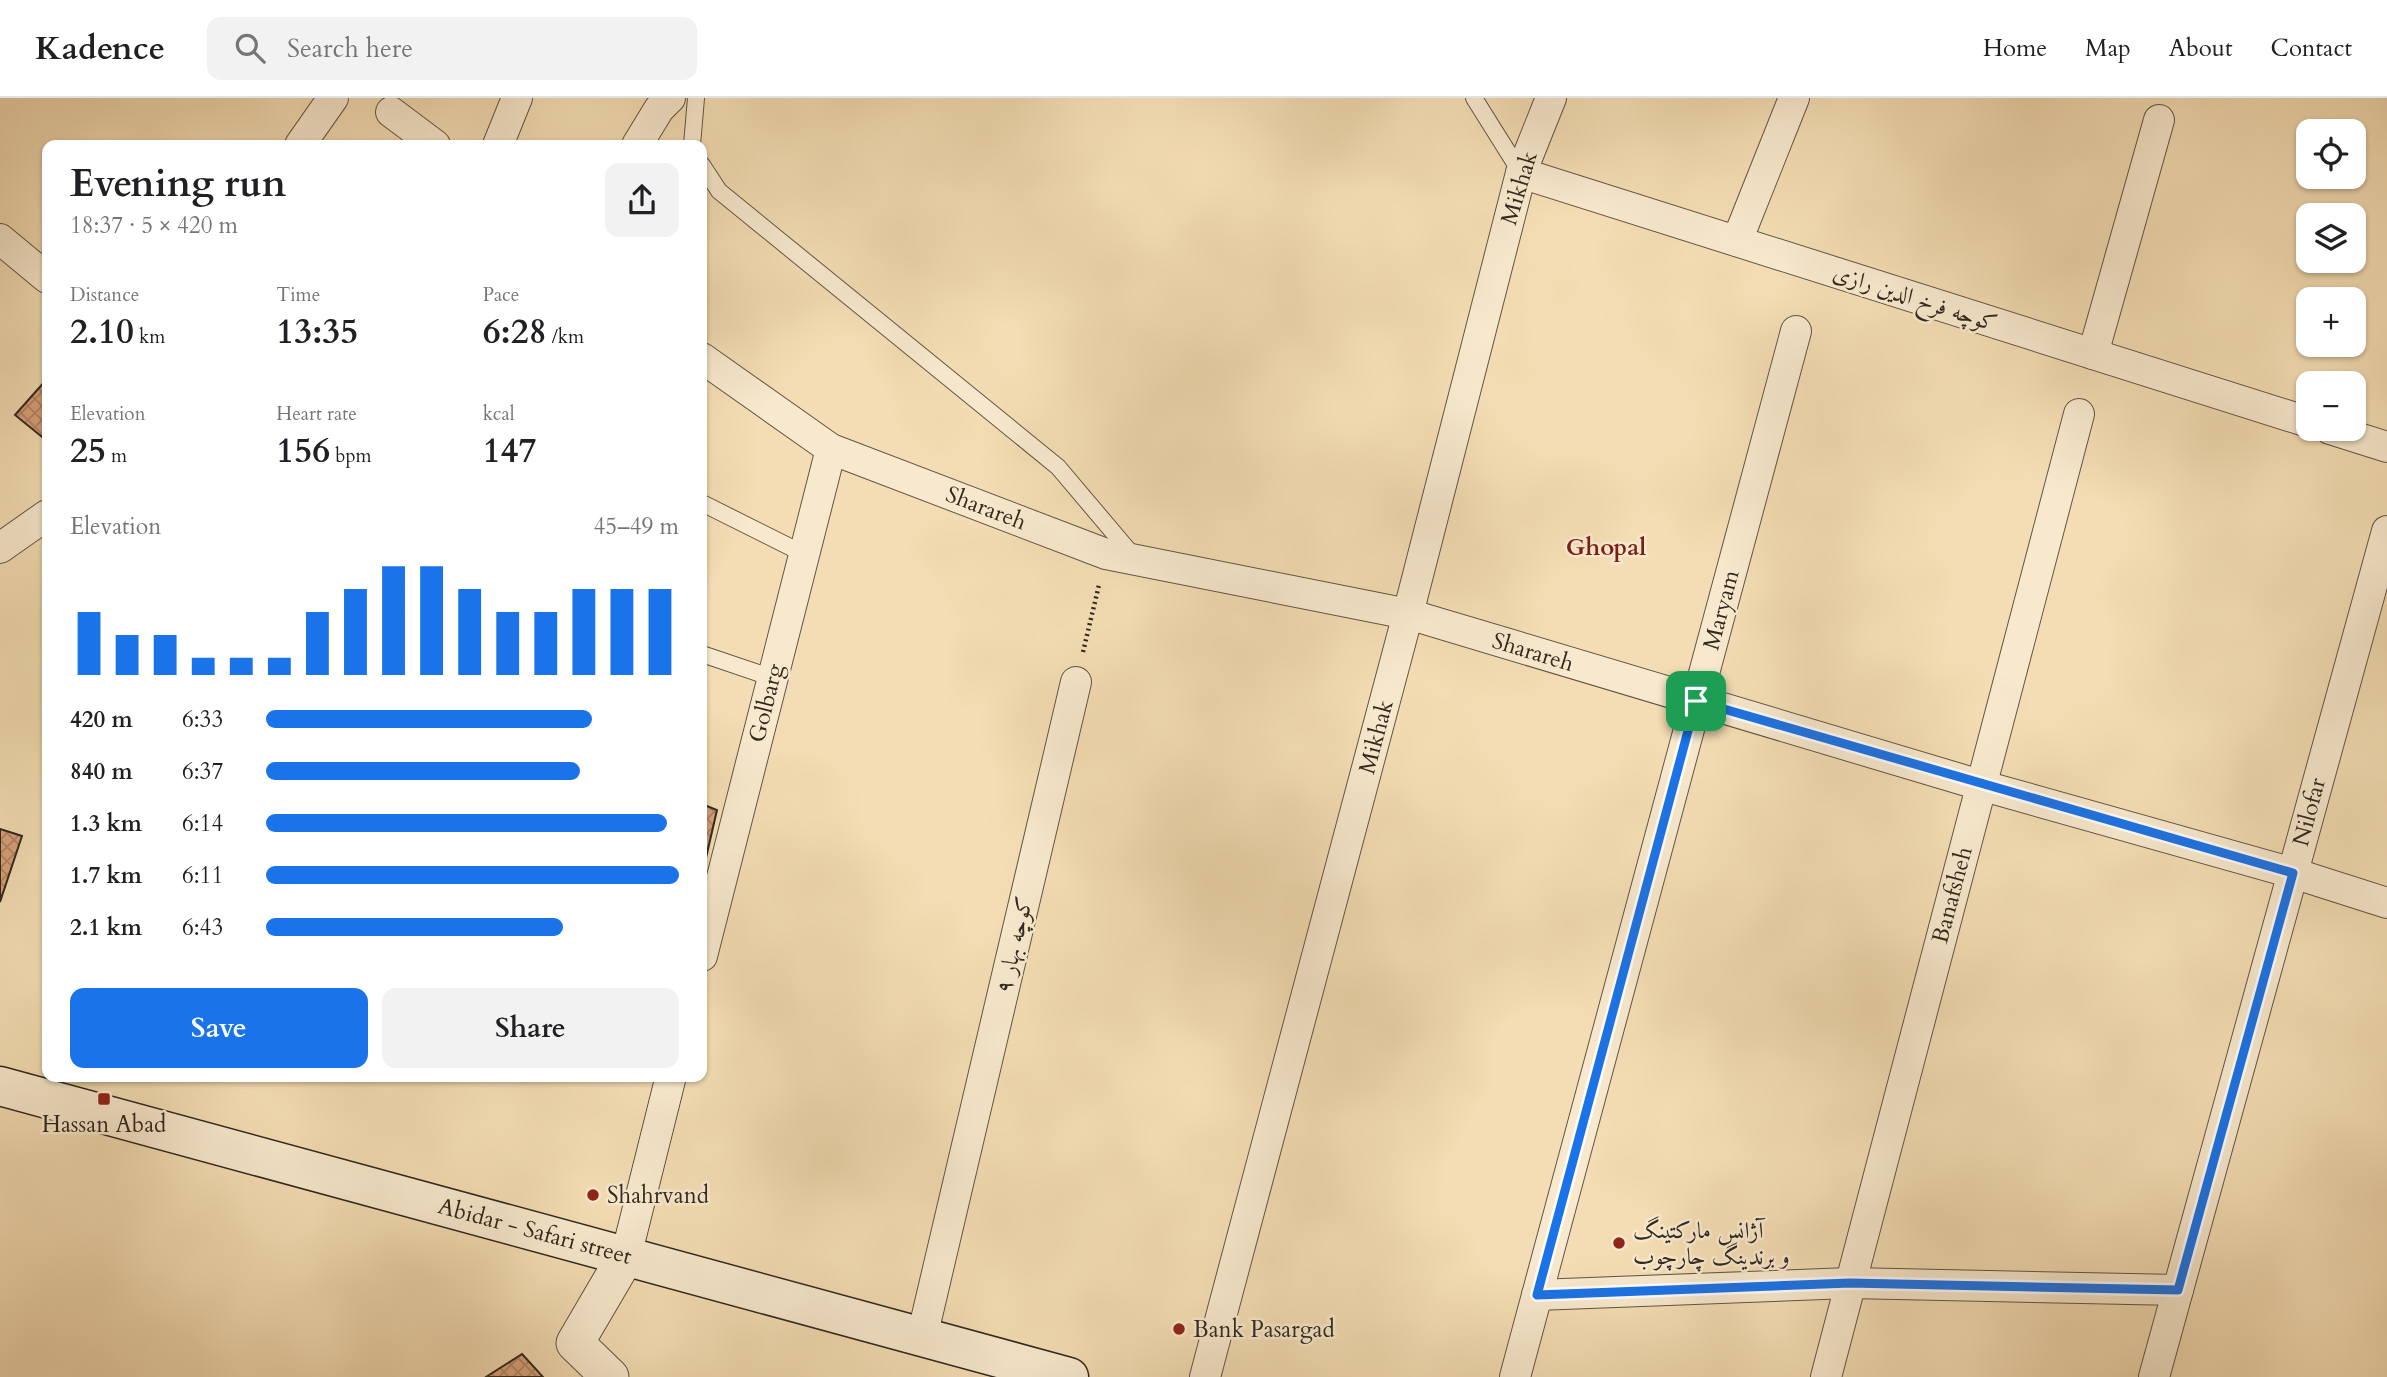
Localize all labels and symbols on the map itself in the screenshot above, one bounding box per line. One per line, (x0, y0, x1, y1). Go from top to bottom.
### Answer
street label: Mikhak (1493, 147, 1545, 229)
street label: کوچه فرخ الدین رازی (1827, 257, 2001, 344)
street label: Sharareh (941, 479, 1031, 538)
district label: Ghopal (1566, 531, 1646, 564)
street label: Maryam (1695, 566, 1747, 653)
street label: Sharareh (1488, 625, 1578, 679)
street label: Golbarg (741, 660, 791, 746)
pin (1666, 671, 1726, 731)
street label: Mikhak (1351, 696, 1401, 777)
street label: Nilofar (2285, 774, 2333, 850)
street label: Banafsheh (1924, 843, 1980, 947)
street label: کوچه بهار ۹ (988, 894, 1040, 996)
marker: Hassan Abad (96, 1091, 112, 1107)
place label: Hassan Abad (42, 1109, 167, 1140)
place label: Shahrvand (607, 1180, 710, 1211)
marker: Shahrvand (585, 1187, 601, 1203)
street label: Abidar - Safari street (435, 1190, 635, 1272)
place label: آژانس مارکتینگ و برندینگ چارچوب (1633, 1215, 1790, 1272)
marker: آژانس مارکتینگ و برندینگ چارچوب (1611, 1235, 1627, 1251)
place label: Bank Pasargad (1193, 1314, 1336, 1345)
marker: Bank Pasargad (1171, 1321, 1187, 1337)

